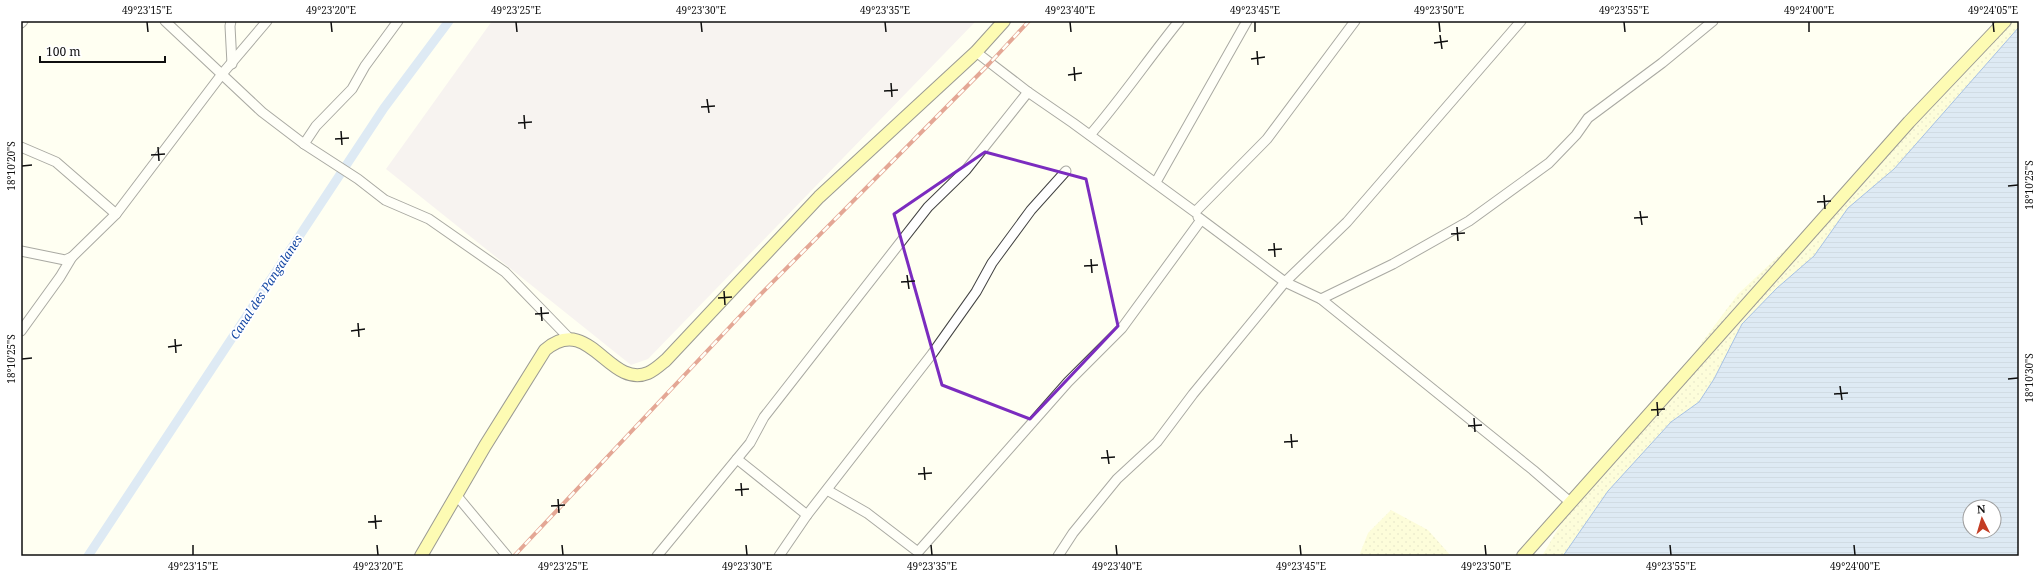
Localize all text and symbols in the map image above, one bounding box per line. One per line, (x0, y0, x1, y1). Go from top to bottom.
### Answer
text: 49°23'15"E (122, 3, 172, 17)
text: 49°23'20"E (306, 3, 356, 17)
text: 49°23'25"E (491, 3, 541, 17)
text: 49°23'30"E (676, 3, 726, 17)
text: 49°23'35"E (860, 3, 910, 17)
text: 49°23'40"E (1045, 3, 1095, 17)
text: 49°23'45"E (1230, 3, 1280, 17)
text: 49°23'50"E (1414, 3, 1464, 17)
text: 49°23'55"E (1599, 3, 1649, 17)
text: 49°24'00"E (1784, 3, 1834, 17)
text: 49°24'05"E (1968, 3, 2018, 17)
scale bar (40, 38, 165, 64)
text: 100 m (46, 43, 81, 60)
text: 18°10'20"S (4, 141, 18, 191)
text: 18°10'25"S (2022, 160, 2036, 210)
water label: Canal des Pangalanes (226, 231, 306, 343)
text: 18°10'25"S (4, 334, 18, 384)
text: 18°10'30"S (2022, 353, 2036, 403)
north arrow (1962, 499, 2002, 539)
text: N (1976, 501, 1986, 516)
text: 49°23'15"E (168, 559, 218, 573)
text: 49°23'20"E (353, 559, 403, 573)
text: 49°23'25"E (538, 559, 588, 573)
text: 49°23'30"E (722, 559, 772, 573)
text: 49°23'35"E (907, 559, 957, 573)
text: 49°23'40"E (1092, 559, 1142, 573)
text: 49°23'45"E (1276, 559, 1326, 573)
text: 49°23'50"E (1461, 559, 1511, 573)
text: 49°23'55"E (1646, 559, 1696, 573)
text: 49°24'00"E (1830, 559, 1880, 573)

